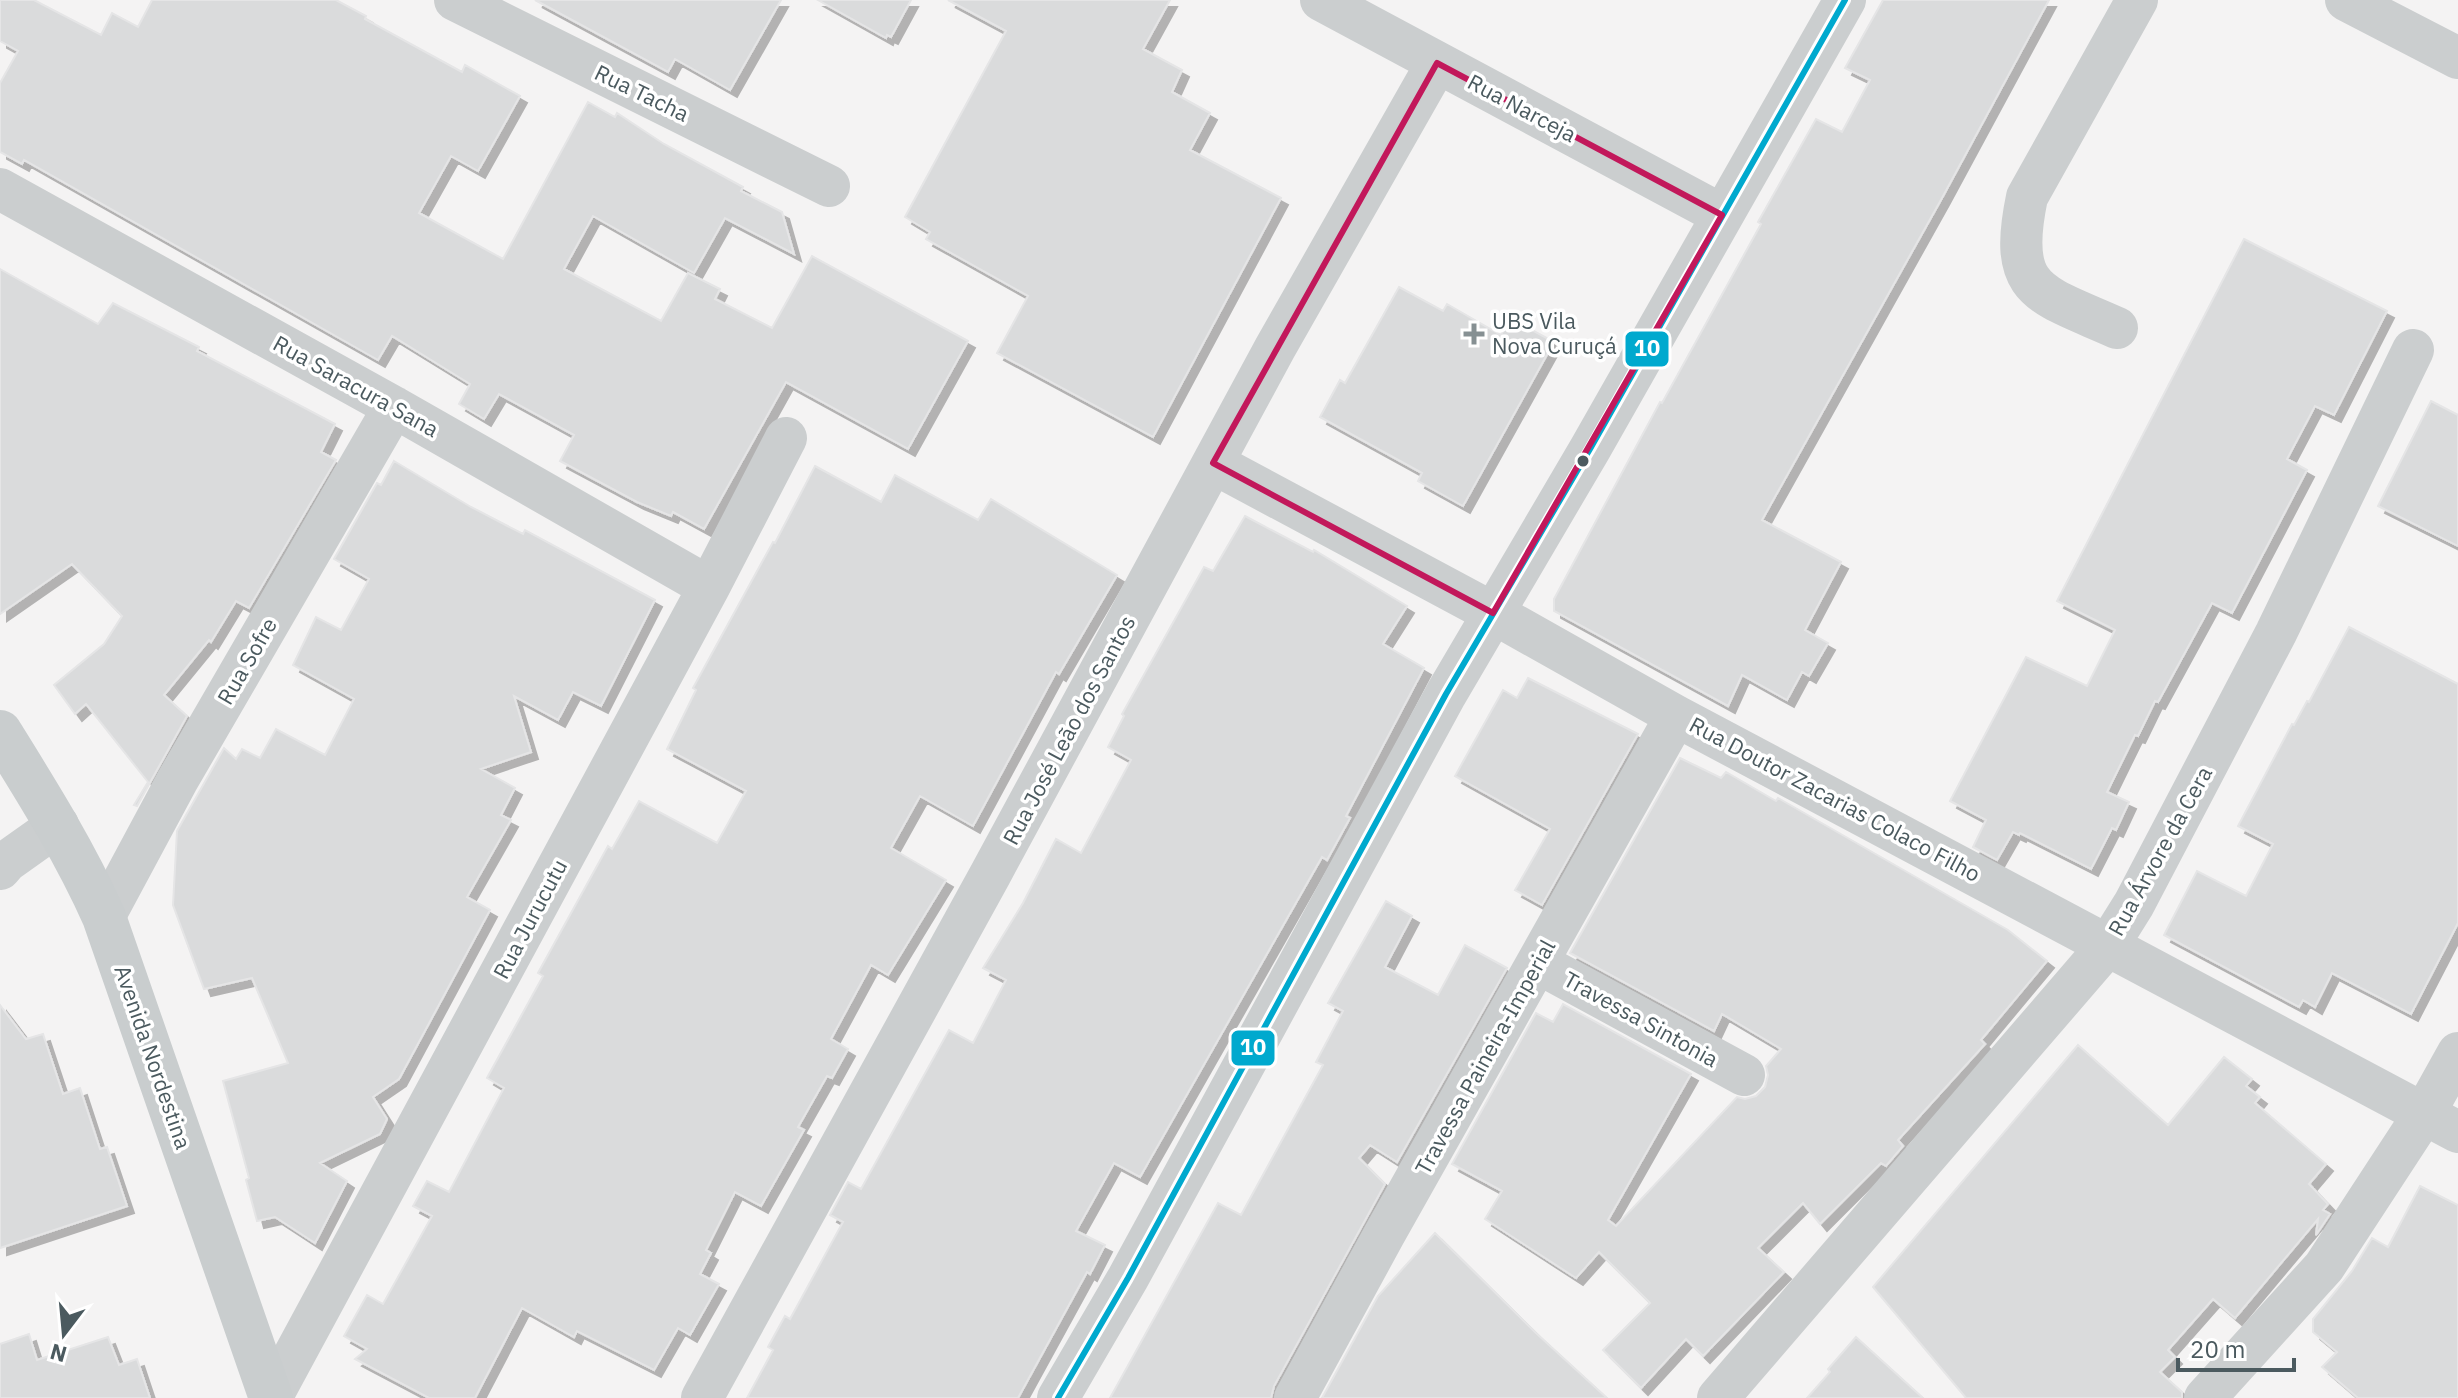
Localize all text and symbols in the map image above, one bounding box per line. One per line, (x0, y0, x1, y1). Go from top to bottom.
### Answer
street label: Rua Tacha (590, 57, 694, 128)
street label: Rua Narceja (1463, 67, 1582, 148)
place label: UBS Vila Nova Curuçá (1492, 306, 1617, 360)
marker: UBS Vila Nova Curuçá (1463, 323, 1485, 345)
street label: Rua Saracura Sana (268, 328, 444, 443)
line badge: 10 (1624, 330, 1670, 368)
text: 10 (1634, 333, 1660, 362)
unlabelled marker (1575, 453, 1591, 469)
street label: Rua José Leão dos Santos (996, 610, 1141, 850)
street label: Rua Sofre (210, 612, 283, 709)
street label: Rua Doutor Zacarias Colaco Filho (1685, 709, 1986, 888)
street label: Rua Árvore da Cera (2101, 761, 2218, 941)
street label: Rua Jurucutu (486, 854, 573, 984)
street label: Travessa Paineira-Imperial (1408, 934, 1561, 1179)
street label: Avenida Nordestina (108, 961, 199, 1153)
street label: Travessa Sintonia (1559, 964, 1724, 1073)
line badge: 10 (1230, 1029, 1276, 1067)
text: 10 (1240, 1032, 1266, 1061)
north arrow (24, 1294, 104, 1374)
scale bar (2178, 1322, 2294, 1372)
text: 20 m (2190, 1333, 2245, 1365)
text: N (47, 1338, 70, 1370)

